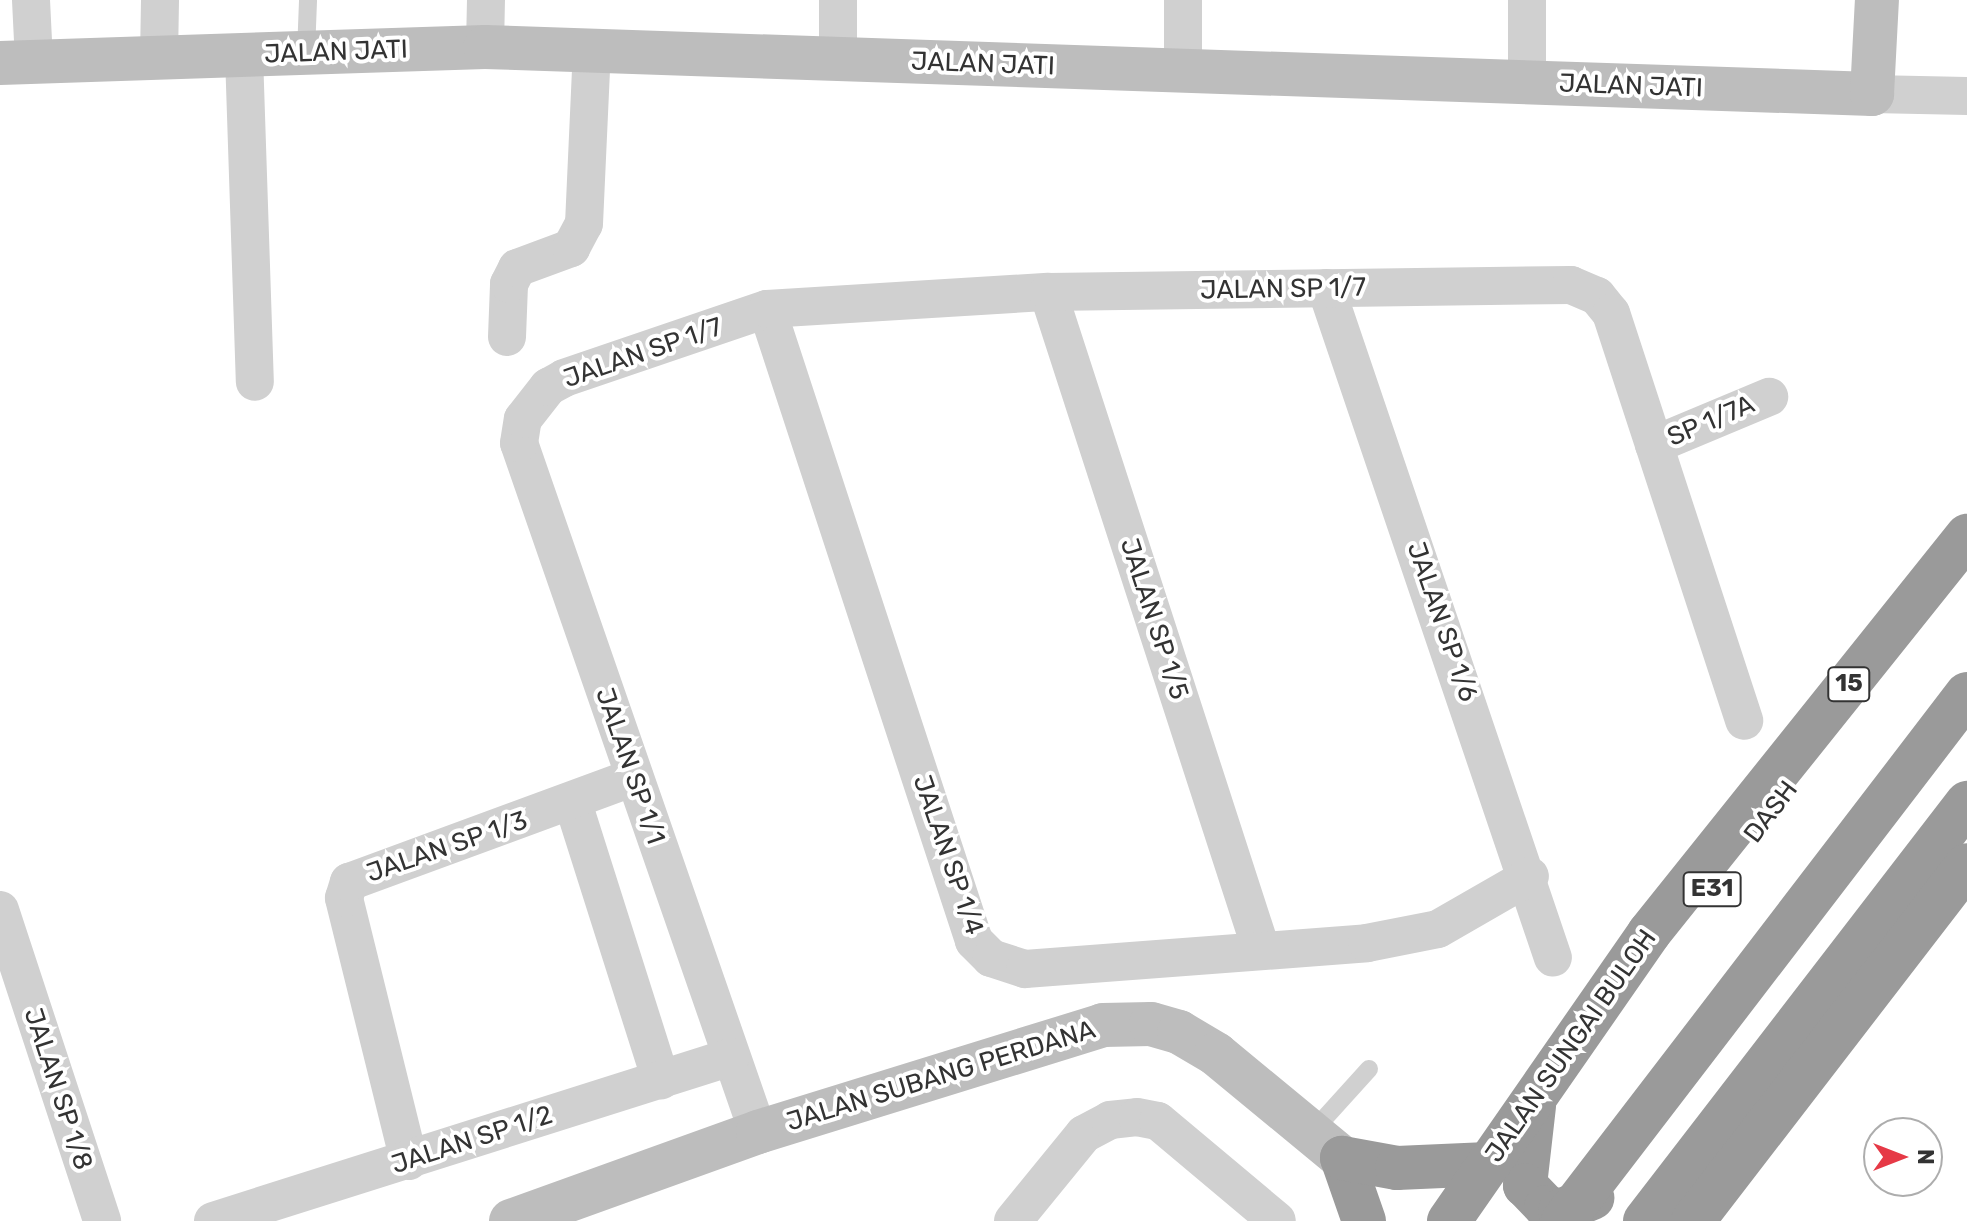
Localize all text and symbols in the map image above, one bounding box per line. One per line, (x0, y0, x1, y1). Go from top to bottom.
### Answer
street label: JALAN JATI (264, 34, 408, 70)
street label: JALAN JATI (911, 46, 1055, 82)
street label: JALAN JATI (1559, 68, 1703, 104)
street label: JALAN SP 1/7 (1200, 272, 1366, 306)
street label: JALAN SP 1/7 (559, 311, 727, 395)
street label: SP 1/7A (1662, 389, 1760, 453)
street label: JALAN SP 1/5 (1113, 534, 1195, 704)
street label: JALAN SP 1/6 (1400, 538, 1484, 706)
road number: 15 (1827, 664, 1871, 704)
street label: JALAN SP 1/1 (589, 683, 671, 849)
street label: JALAN SP 1/4 (906, 771, 990, 939)
street label: DASH (1738, 775, 1804, 849)
street label: JALAN SP 1/3 (362, 805, 532, 889)
road number: E31 (1682, 869, 1742, 909)
street label: JALAN SUNGAI BULOH (1479, 924, 1663, 1168)
street label: JALAN SP 1/8 (17, 1004, 99, 1174)
street label: JALAN SUBANG PERDANA (783, 1014, 1099, 1138)
street label: JALAN SP 1/2 (387, 1099, 557, 1181)
north arrow (1863, 1117, 1943, 1197)
text: N (1912, 1149, 1939, 1165)

